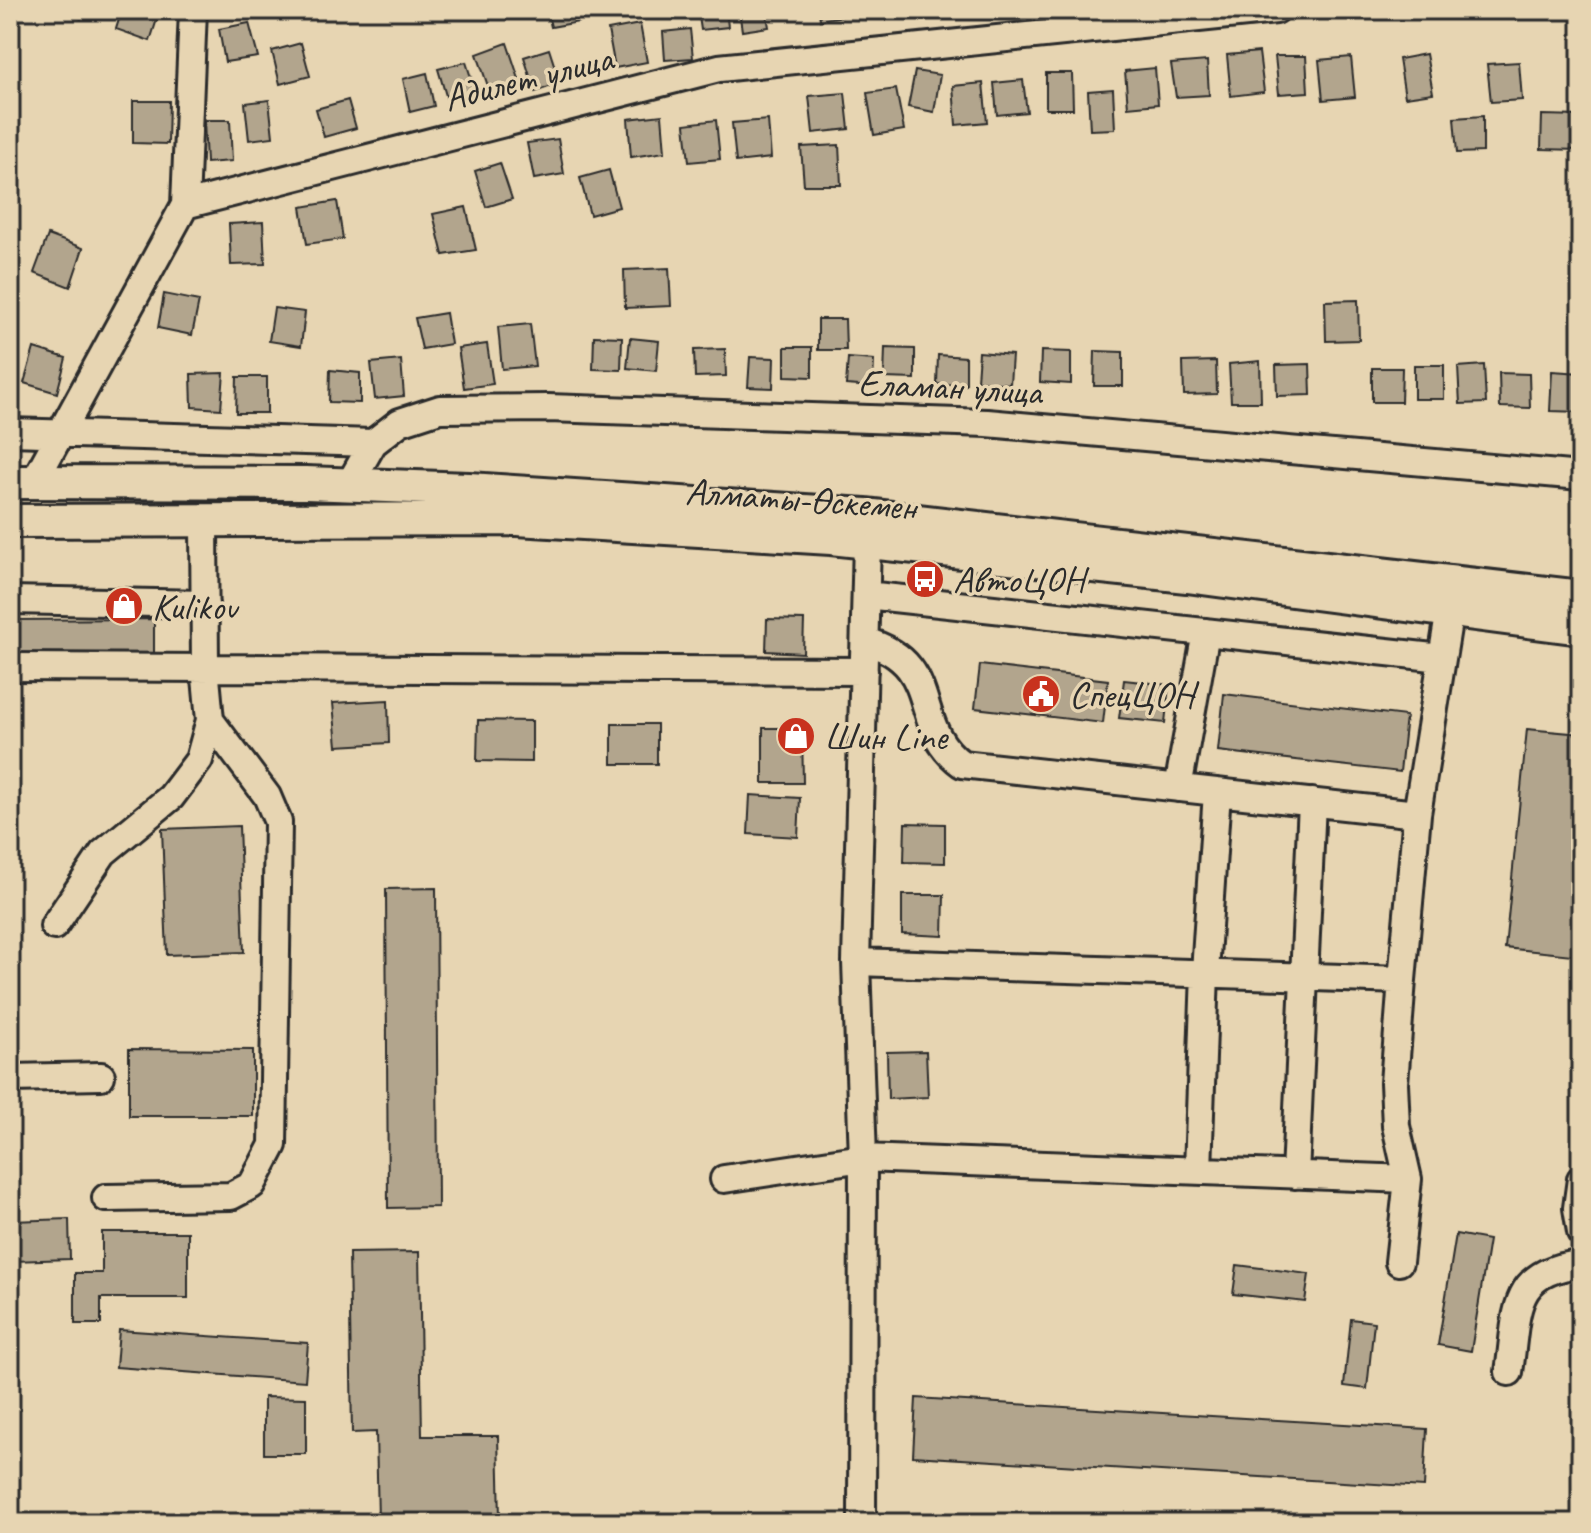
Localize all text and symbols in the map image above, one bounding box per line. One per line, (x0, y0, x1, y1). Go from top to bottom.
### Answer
street label: Адилет улица (439, 34, 620, 122)
street label: Еламан улица (857, 359, 1046, 415)
street label: Алматы-Өскемен (684, 467, 920, 531)
place label: АвтоЦОН (953, 556, 1090, 603)
bus stop icon: АвтоЦОН (904, 558, 946, 600)
place label: Kulikov (152, 583, 240, 630)
shop icon: Kulikov (103, 585, 145, 627)
place label: СпецЦОН (1069, 671, 1200, 718)
public building icon: СпецЦОН (1020, 673, 1062, 715)
place label: Шин Line (824, 713, 949, 760)
shop icon: Шин Line (775, 715, 817, 757)

